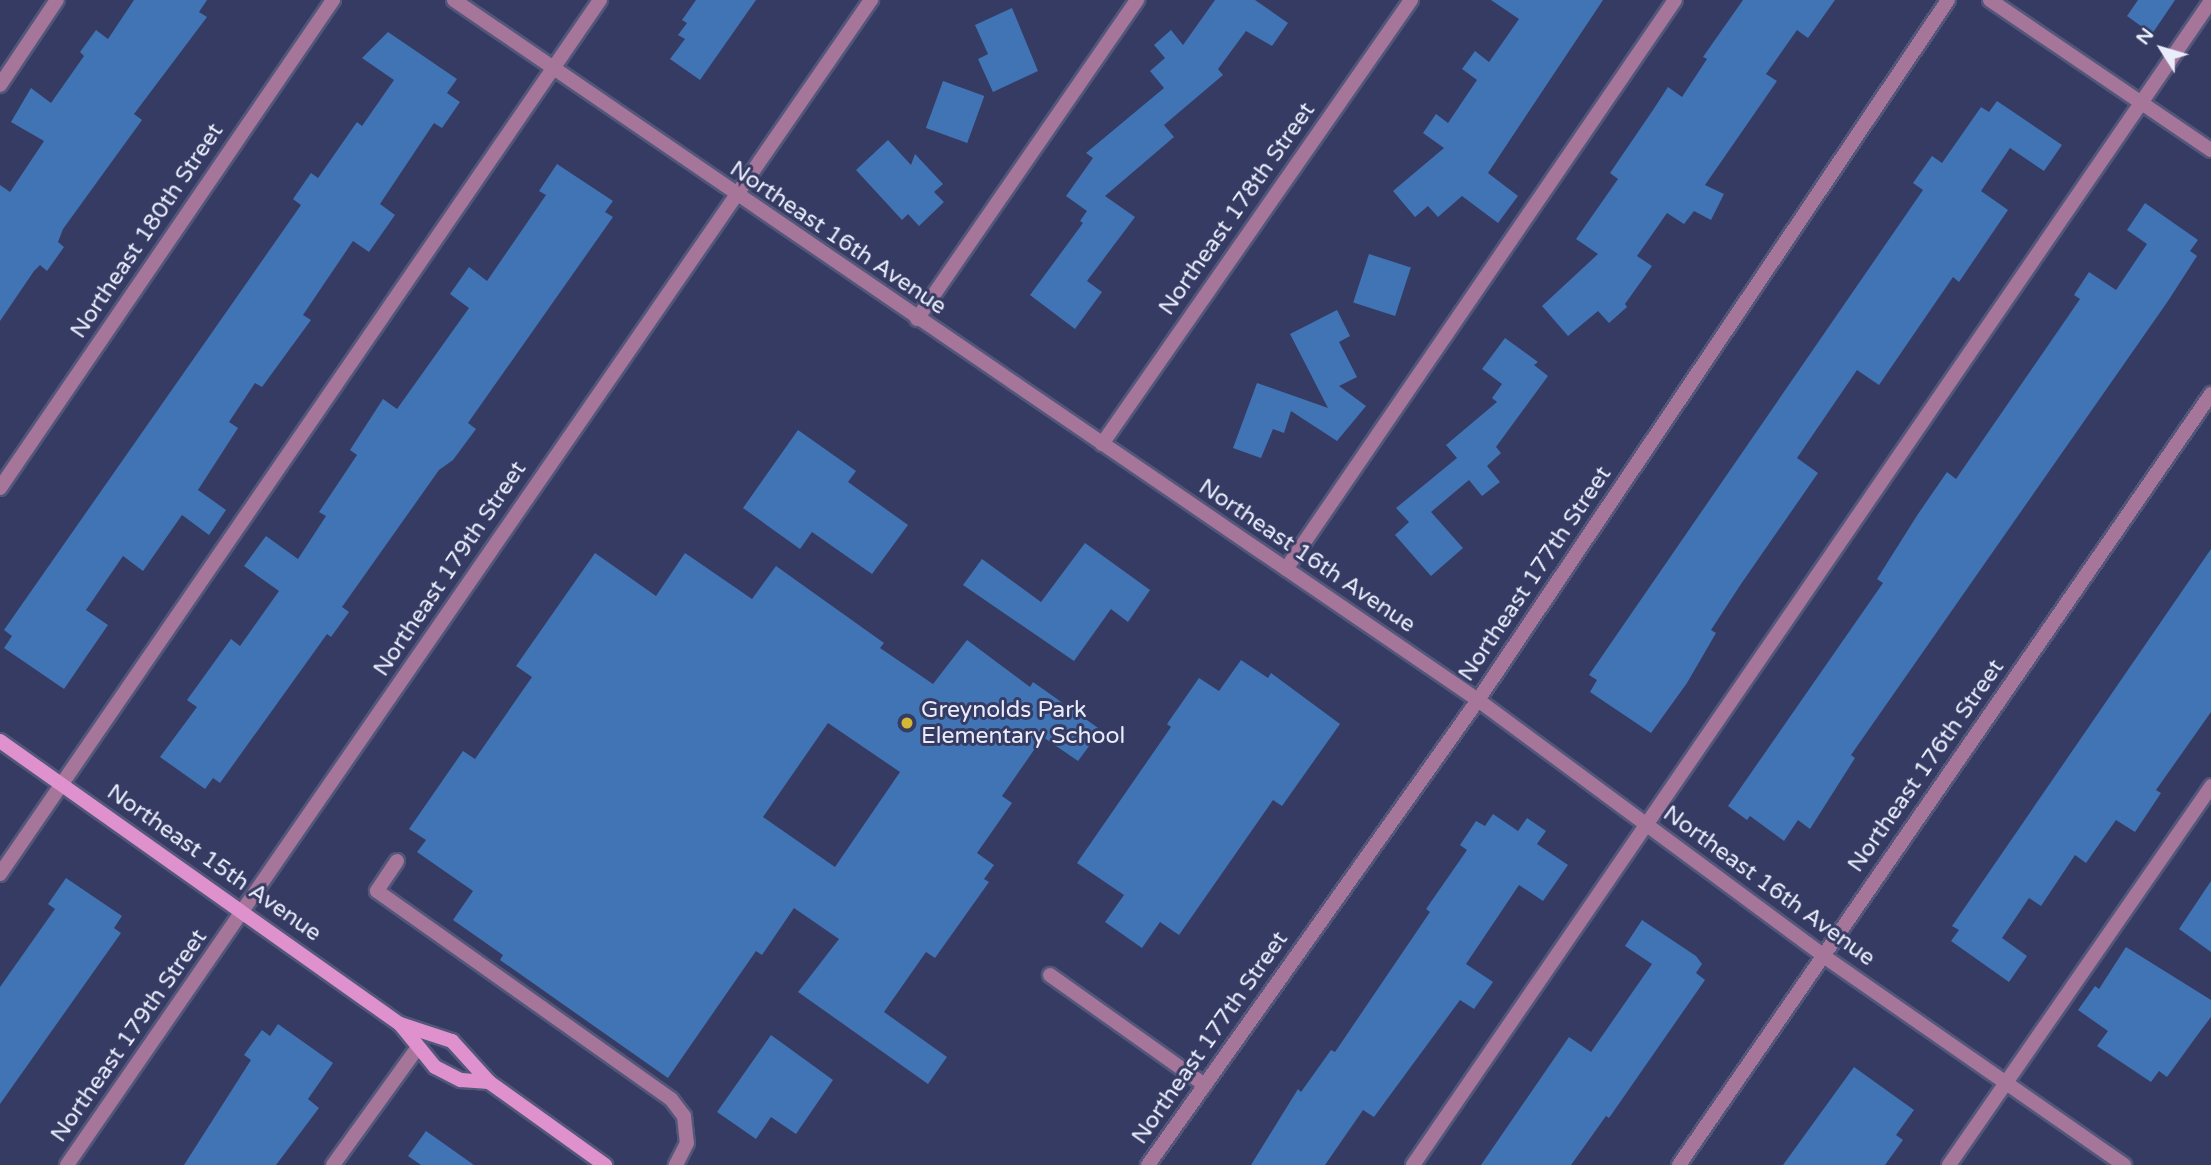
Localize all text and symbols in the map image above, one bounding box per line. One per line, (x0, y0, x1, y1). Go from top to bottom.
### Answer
north arrow (2127, 14, 2197, 84)
text: N (2132, 24, 2159, 49)
street label: Northeast 178th Street (1153, 97, 1321, 321)
street label: Northeast 180th Street (65, 118, 229, 344)
street label: Northeast 16th Avenue (724, 155, 952, 321)
street label: Northeast 179th Street (368, 456, 532, 682)
street label: Northeast 177th Street (1453, 461, 1617, 687)
street label: Northeast 16th Avenue (1193, 473, 1421, 639)
street label: Northeast 176th Street (1842, 654, 2010, 878)
place label: Greynolds Park Elementary School (921, 696, 1125, 750)
marker: Greynolds Park Elementary School (899, 715, 915, 731)
street label: Northeast 15th Avenue (101, 778, 327, 948)
street label: Northeast 16th Avenue (1658, 800, 1880, 972)
street label: Northeast 179th Street (45, 924, 213, 1148)
street label: Northeast 177th Street (1126, 926, 1294, 1150)

